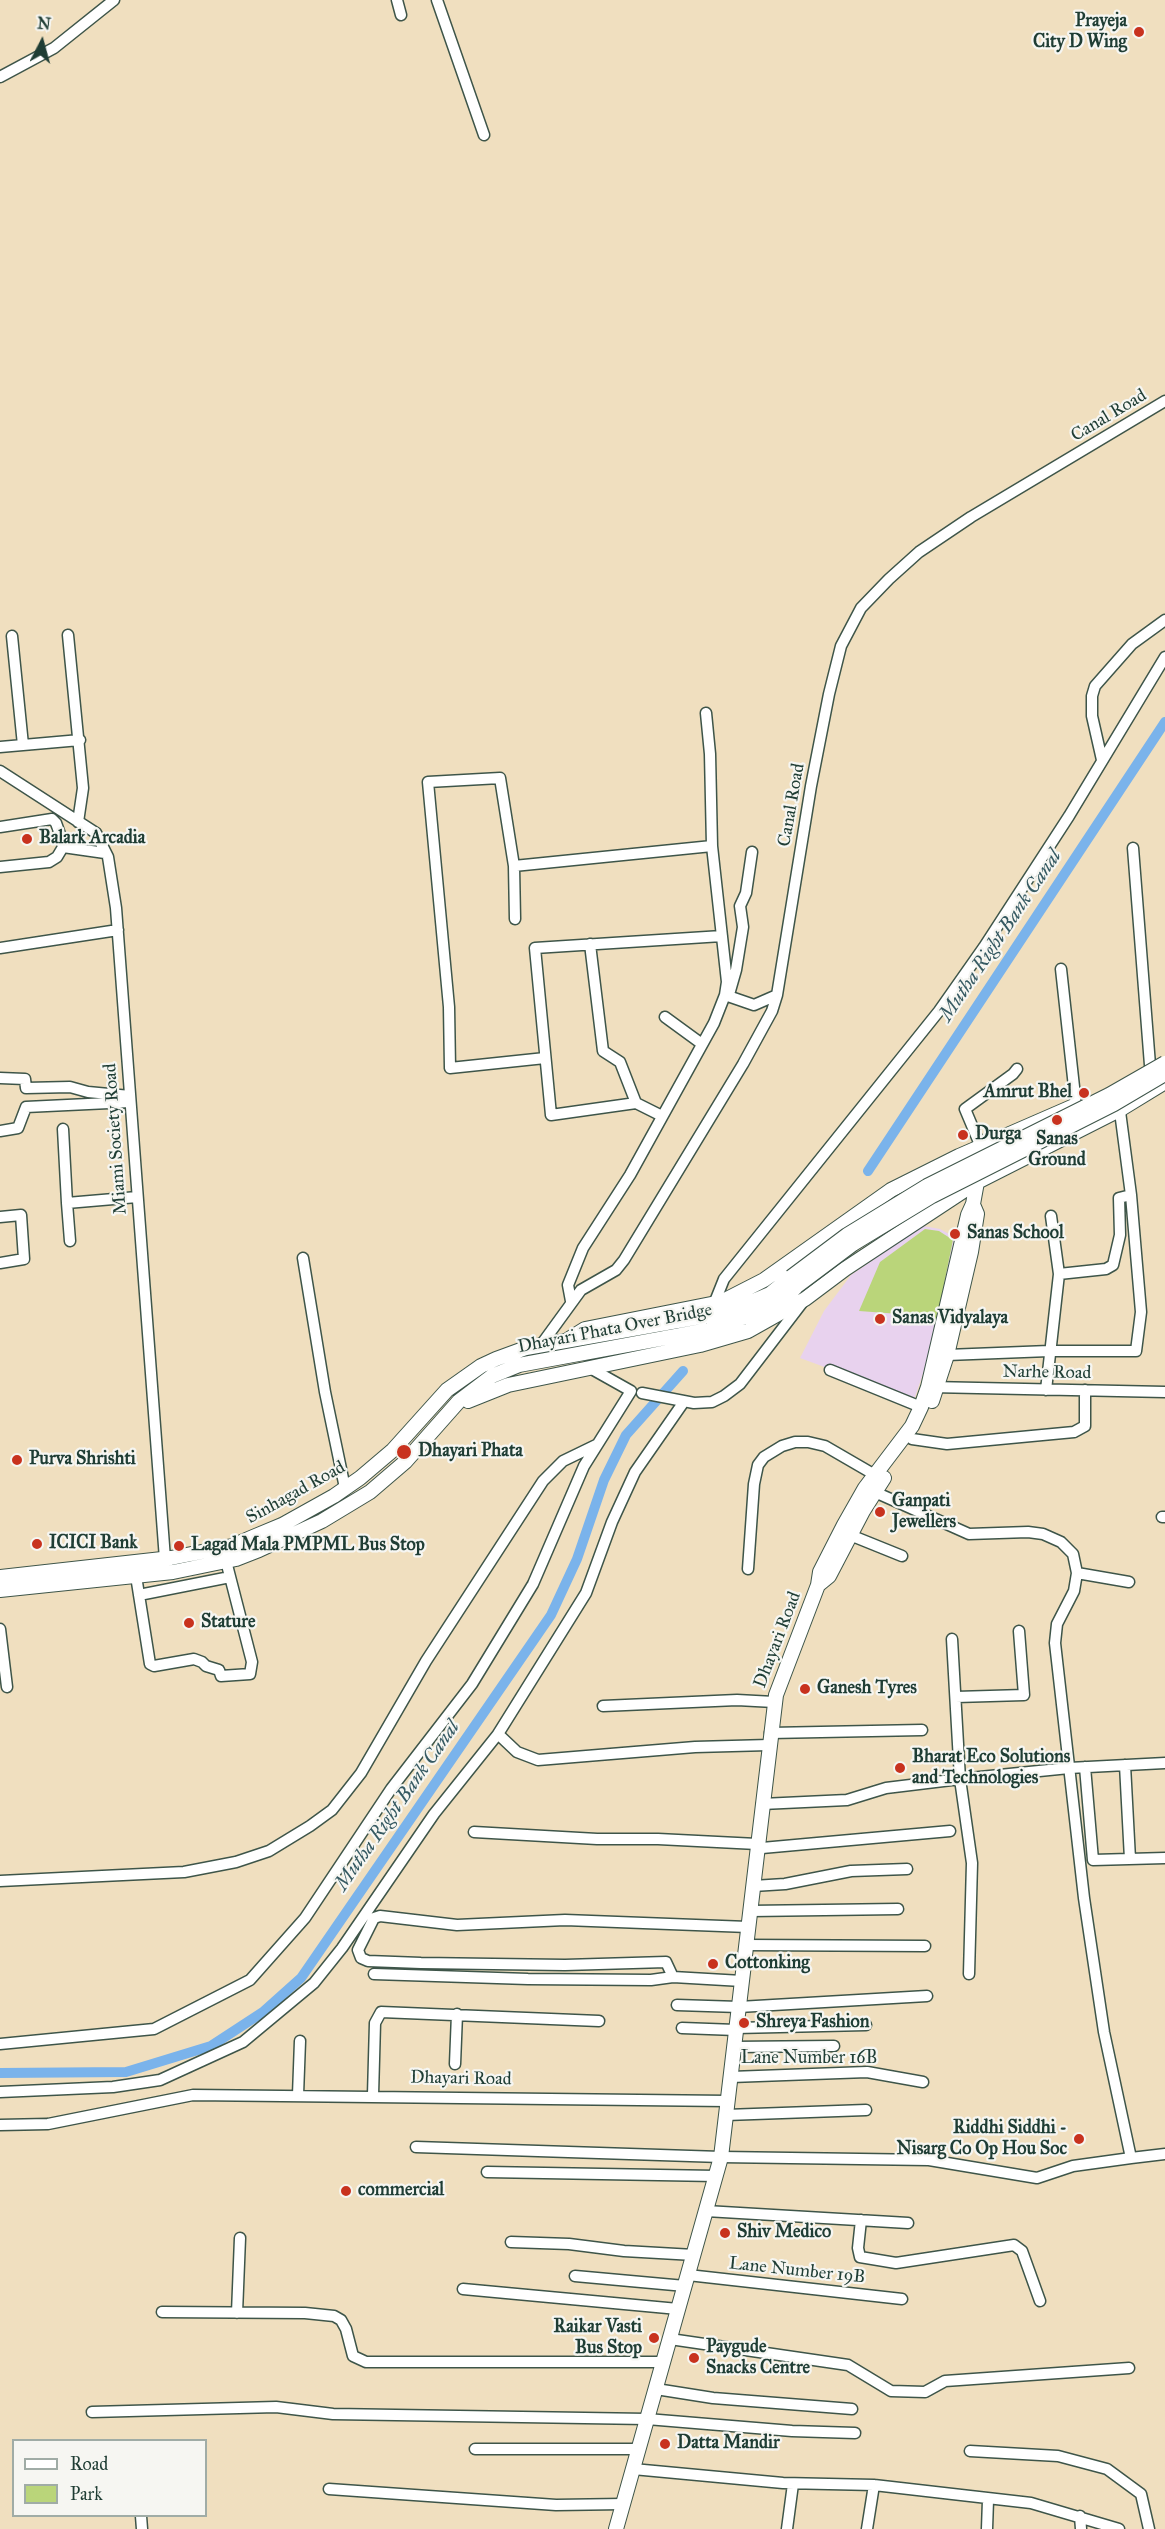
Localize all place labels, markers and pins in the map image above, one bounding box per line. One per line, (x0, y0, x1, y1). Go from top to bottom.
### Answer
place label: Prayeja City D Wing (1033, 11, 1127, 54)
marker: Prayeja City D Wing (1132, 25, 1146, 39)
place label: Balark Arcadia (39, 828, 145, 850)
marker: Balark Arcadia (20, 832, 34, 846)
place label: Amrut Bhel (984, 1082, 1072, 1104)
marker: Amrut Bhel (1077, 1086, 1091, 1100)
marker: Sanas Ground (1050, 1113, 1064, 1127)
place label: Durga (975, 1124, 1022, 1146)
marker: Durga (956, 1128, 970, 1142)
place label: Sanas Ground (1028, 1129, 1086, 1172)
place label: Sanas School (967, 1223, 1064, 1245)
marker: Sanas School (948, 1227, 962, 1241)
place label: Sanas Vidyalaya (892, 1308, 1008, 1330)
marker: Sanas Vidyalaya (873, 1312, 887, 1326)
place label: Dhayari Phata (418, 1441, 523, 1463)
marker: Dhayari Phata (395, 1443, 413, 1461)
place label: Purva Shrishti (29, 1449, 136, 1471)
marker: Purva Shrishti (10, 1453, 24, 1467)
place label: Ganpati Jewellers (892, 1491, 956, 1534)
marker: Ganpati Jewellers (873, 1505, 887, 1519)
place label: ICICI Bank (49, 1533, 138, 1555)
place label: Lagad Mala PMPML Bus Stop (191, 1535, 425, 1557)
marker: ICICI Bank (30, 1537, 44, 1551)
marker: Lagad Mala PMPML Bus Stop (172, 1539, 186, 1553)
place label: Stature (201, 1612, 255, 1634)
marker: Stature (182, 1616, 196, 1630)
place label: Ganesh Tyres (817, 1678, 917, 1700)
marker: Ganesh Tyres (798, 1682, 812, 1696)
place label: Bharat Eco Solutions and Technologies (912, 1747, 1070, 1790)
marker: Bharat Eco Solutions and Technologies (893, 1761, 907, 1775)
place label: Cottonking (725, 1953, 810, 1975)
marker: Cottonking (706, 1957, 720, 1971)
place label: Shreya Fashion (756, 2012, 870, 2034)
marker: Shreya Fashion (737, 2016, 751, 2030)
place label: Riddhi Siddhi - Nisarg Co Op Hou Soc (897, 2118, 1067, 2160)
marker: Riddhi Siddhi - Nisarg Co Op Hou Soc (1072, 2132, 1086, 2146)
place label: commercial (358, 2180, 444, 2202)
marker: commercial (339, 2184, 353, 2198)
place label: Shiv Medico (737, 2222, 831, 2244)
marker: Shiv Medico (718, 2226, 732, 2240)
place label: Raikar Vasti Bus Stop (554, 2317, 642, 2360)
marker: Raikar Vasti Bus Stop (647, 2331, 661, 2345)
place label: Paygude Snacks Centre (706, 2337, 810, 2380)
marker: Paygude Snacks Centre (687, 2351, 701, 2365)
place label: Datta Mandir (677, 2433, 780, 2455)
marker: Datta Mandir (658, 2437, 672, 2451)

